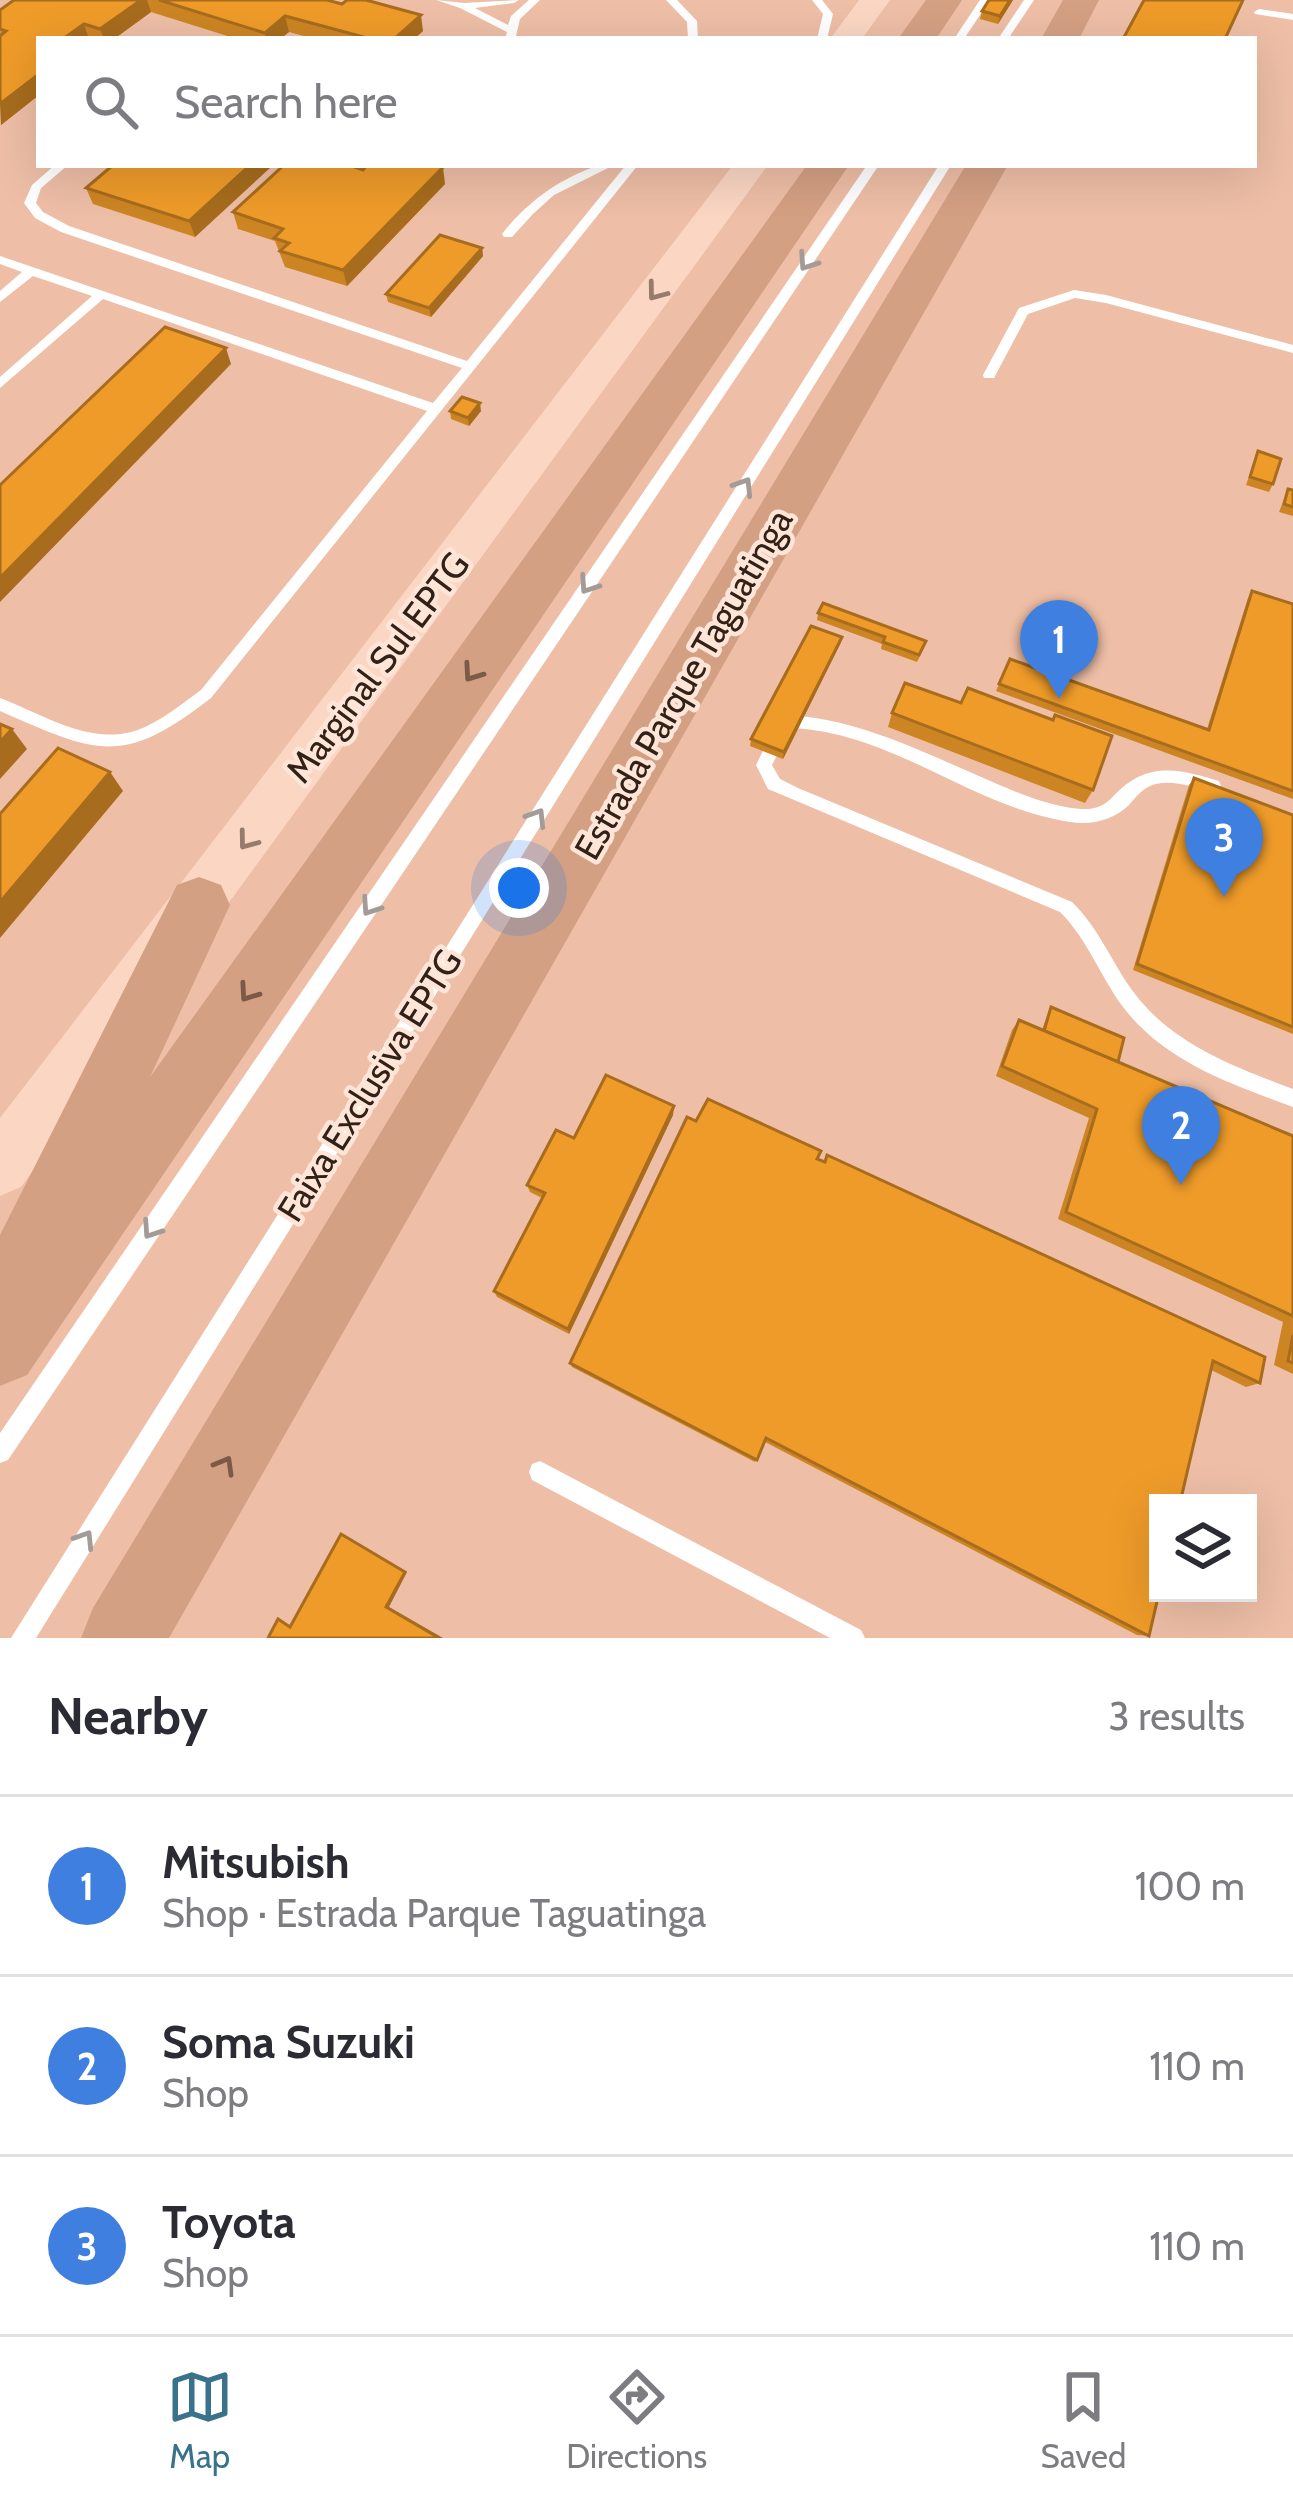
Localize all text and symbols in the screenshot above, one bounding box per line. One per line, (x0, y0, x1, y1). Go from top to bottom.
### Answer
search box (36, 36, 1257, 168)
icon: search (78, 69, 144, 135)
text: Search here (174, 75, 398, 129)
one-way arrow (800, 248, 822, 270)
one-way arrow (648, 279, 670, 301)
one-way arrow (730, 477, 752, 499)
street label: Estrada Parque Taguatinga (565, 501, 801, 867)
street label: Marginal Sul EPTG (276, 543, 478, 791)
one-way arrow (581, 571, 603, 593)
pin: 1 (1020, 600, 1098, 699)
one-way arrow (464, 660, 486, 682)
pin: 3 (1185, 798, 1263, 897)
one-way arrow (523, 808, 545, 830)
one-way arrow (239, 828, 261, 849)
your location (489, 858, 549, 918)
one-way arrow (362, 894, 384, 916)
street label: Faixa Exclusiva EPTG (268, 941, 470, 1229)
one-way arrow (240, 980, 262, 1002)
pin: 2 (1142, 1086, 1220, 1185)
one-way arrow (143, 1217, 165, 1239)
one-way arrow (211, 1456, 233, 1478)
map controls (1149, 1494, 1257, 1602)
button: layers (1149, 1494, 1257, 1602)
one-way arrow (71, 1530, 93, 1552)
text: Nearby (48, 1685, 208, 1747)
text: 3 results (1108, 1692, 1245, 1740)
text: Mitsubish (162, 1835, 350, 1889)
text: 1 (80, 1862, 94, 1910)
text: 100 m (1135, 1862, 1245, 1910)
text: Shop · Estrada Parque Taguatinga (162, 1889, 706, 1937)
text: Soma Suzuki (162, 2015, 415, 2069)
text: 2 (77, 2042, 97, 2090)
text: 110 m (1149, 2042, 1245, 2090)
text: Shop (162, 2069, 249, 2117)
text: Toyota (162, 2195, 296, 2249)
text: 3 (76, 2222, 98, 2270)
text: 110 m (1149, 2222, 1245, 2270)
text: Shop (162, 2249, 249, 2297)
tab: Map (167, 2364, 233, 2476)
tab: Directions (566, 2364, 707, 2476)
tab: Saved (1041, 2364, 1126, 2476)

